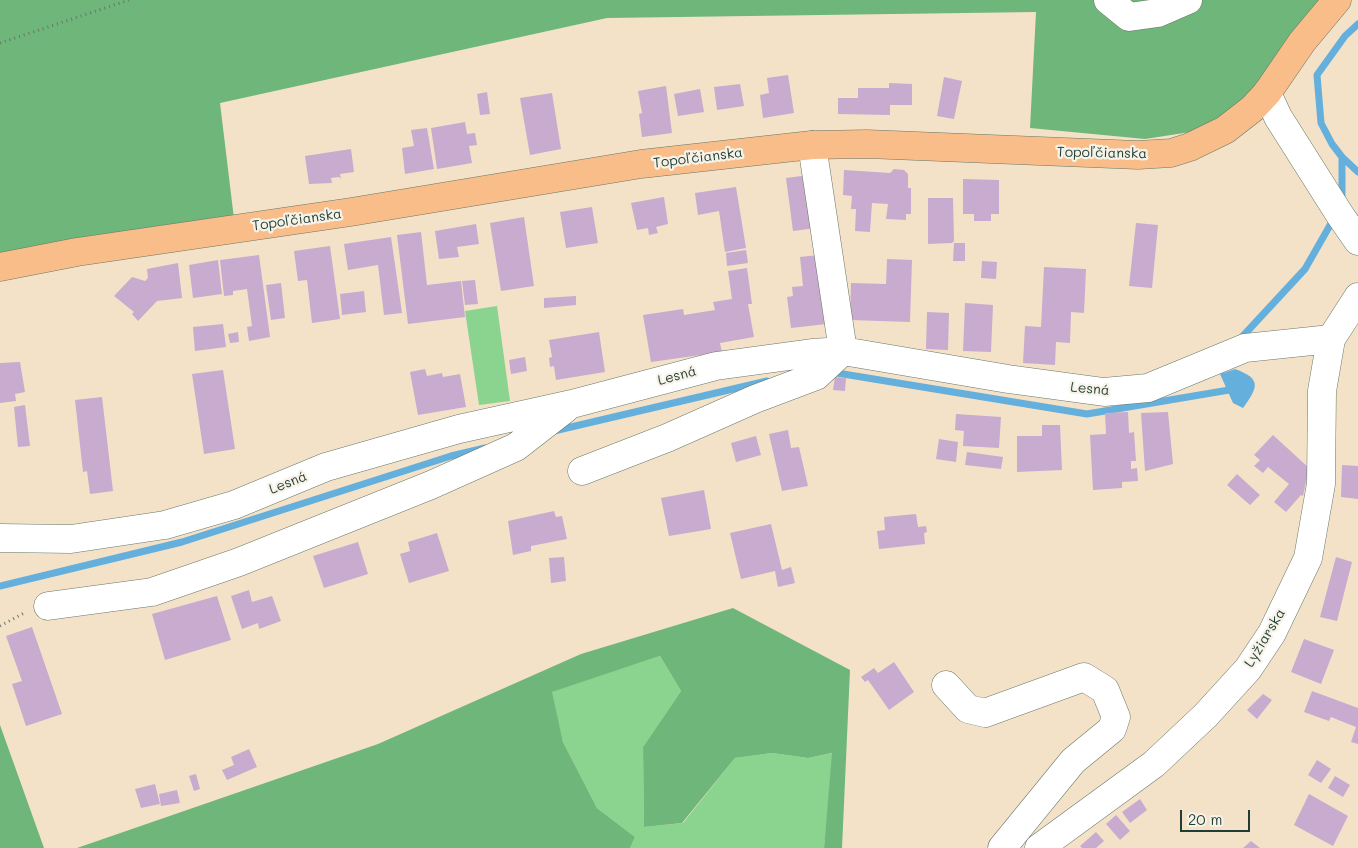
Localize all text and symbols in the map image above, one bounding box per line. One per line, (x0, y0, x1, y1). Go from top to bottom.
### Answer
street label: Topoľčianska (652, 144, 744, 172)
street label: Topoľčianska (1057, 144, 1147, 162)
street label: Topoľčianska (251, 205, 343, 235)
street label: Lesná (656, 363, 698, 389)
street label: Lesná (1070, 379, 1110, 399)
street label: Lesná (267, 468, 309, 498)
street label: Lyžiarska (1241, 606, 1289, 670)
scale bar (1183, 800, 1253, 832)
text: 20 m (1188, 809, 1222, 829)

